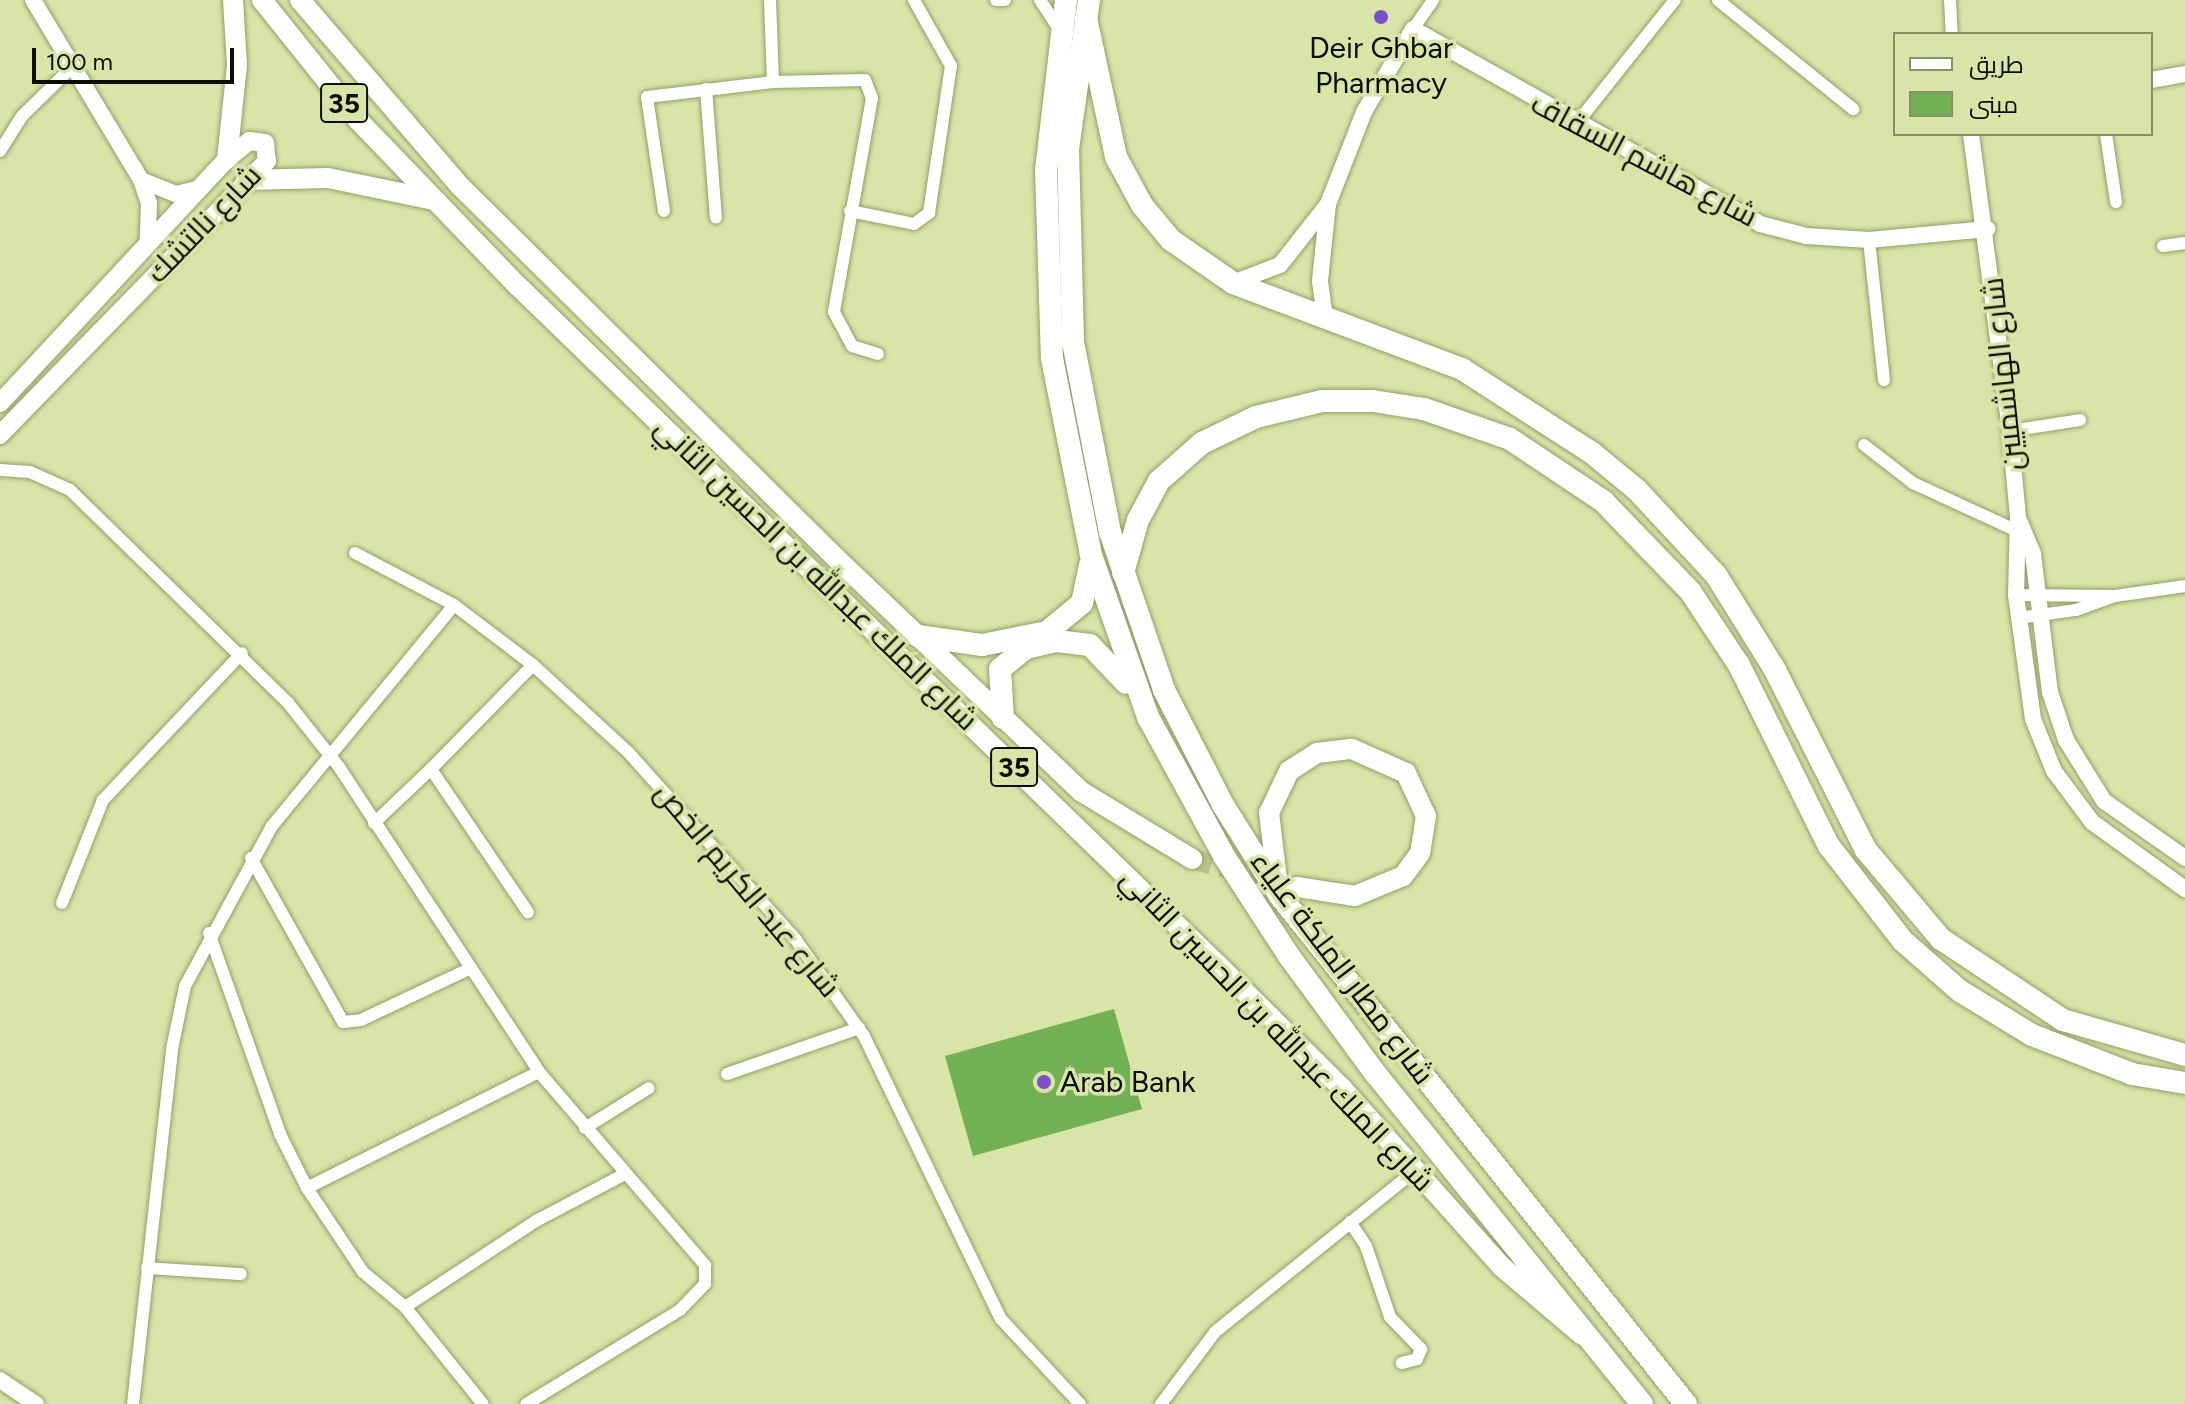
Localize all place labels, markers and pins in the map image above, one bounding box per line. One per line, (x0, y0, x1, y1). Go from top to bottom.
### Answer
marker: Deir Ghbar Pharmacy (1372, 8, 1390, 26)
place label: Deir Ghbar Pharmacy (1309, 30, 1453, 100)
place label: Arab Bank (1060, 1064, 1196, 1100)
marker: Arab Bank (1035, 1073, 1053, 1091)

